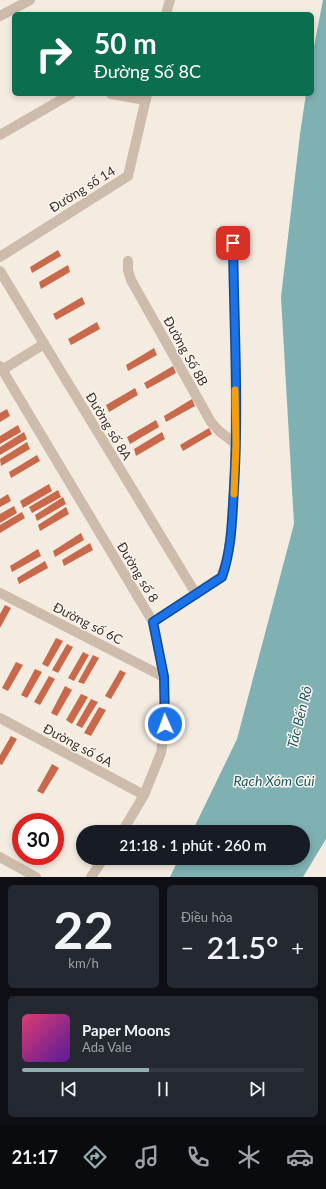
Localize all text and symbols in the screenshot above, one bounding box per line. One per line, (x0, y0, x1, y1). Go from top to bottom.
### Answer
text: 50 m (94, 26, 157, 60)
icon: right (28, 28, 80, 80)
text: Đường Số 8C (94, 60, 201, 82)
street label: Đường số 14 (46, 162, 118, 216)
pin (216, 226, 250, 260)
icon: arrive (222, 232, 244, 254)
street label: Đường Số 8B (160, 313, 212, 389)
street label: Đường số 8A (83, 389, 136, 463)
street label: Đường số 8 (114, 539, 162, 605)
street label: Đường số 6C (51, 599, 126, 647)
water label: Tắc Bến Rô (283, 684, 315, 750)
position arrow (144, 703, 186, 745)
street label: Đường số 6A (41, 720, 115, 770)
water label: Rạch Xóm Củi (234, 772, 315, 789)
speed limit sign: 30 (12, 813, 64, 865)
text: 21:18 · 1 phút · 260 m (119, 836, 267, 854)
text: 22 (53, 898, 114, 960)
text: Điều hòa (181, 909, 233, 925)
text: 21.5° (207, 929, 278, 965)
text: − (181, 934, 194, 961)
text: + (291, 934, 304, 961)
text: km/h (68, 955, 99, 971)
text: Paper Moons (82, 1021, 170, 1039)
text: Ada Vale (82, 1039, 132, 1055)
icon: previous (58, 1078, 80, 1100)
icon: pause (152, 1078, 174, 1100)
icon: next (246, 1078, 268, 1100)
icon: directions (81, 1143, 109, 1171)
icon: music (133, 1143, 161, 1171)
icon: phone (184, 1143, 212, 1171)
icon: climate (235, 1143, 263, 1171)
icon: car (286, 1143, 314, 1171)
text: 21:17 (12, 1146, 58, 1168)

